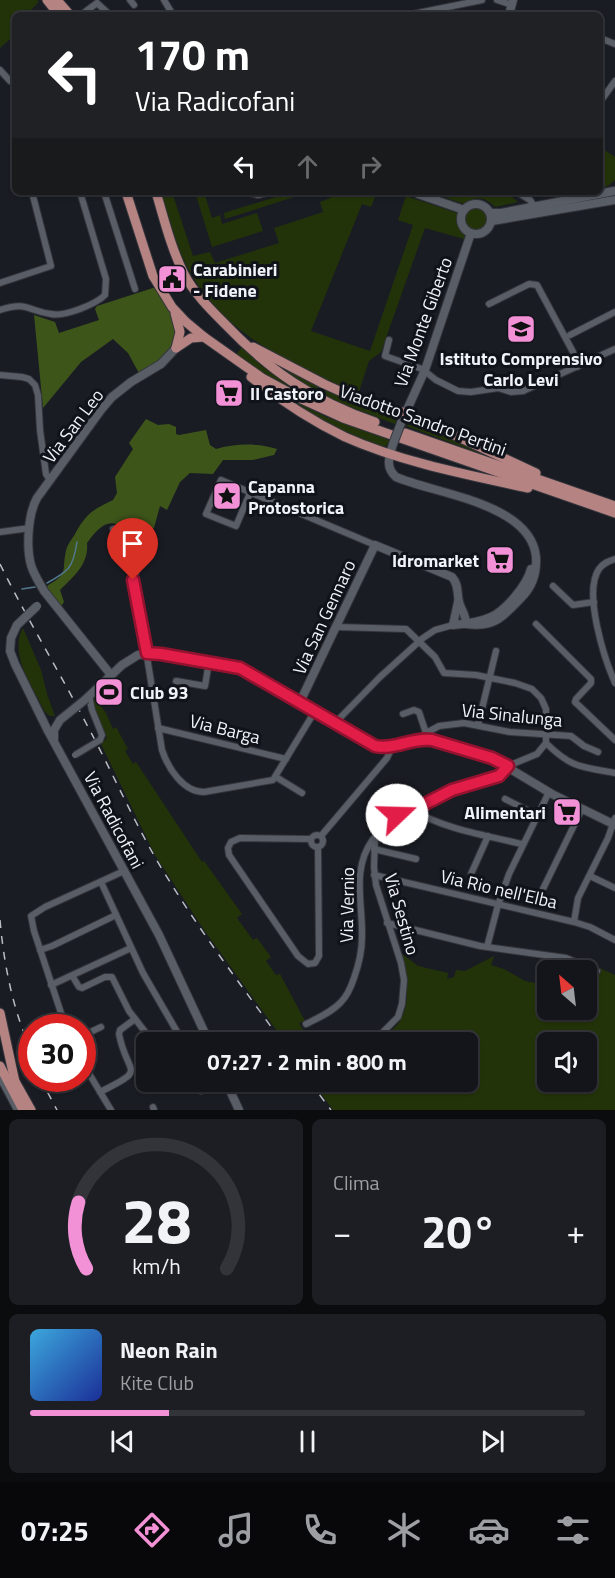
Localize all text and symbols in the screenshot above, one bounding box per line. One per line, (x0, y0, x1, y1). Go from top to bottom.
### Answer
text: 170 m (135, 22, 250, 86)
icon: left (36, 36, 114, 114)
text: Via Radicofani (135, 80, 295, 121)
icon: left (228, 150, 261, 183)
icon: ahead (291, 150, 324, 183)
icon: right (354, 150, 387, 183)
street label: Via Monte Giberto (387, 253, 459, 391)
place label: Carabinieri - Fidene (193, 256, 277, 304)
public building icon: Carabinieri - Fidene (156, 263, 188, 295)
school or university icon: Istituto Comprensivo Carlo Levi (505, 313, 537, 345)
place label: Istituto Comprensivo Carlo Levi (440, 345, 602, 393)
supermarket icon: Il Castoro (213, 377, 245, 409)
street label: Viadotto Sandro Pertini (336, 377, 510, 463)
place label: Il Castoro (250, 380, 324, 407)
street label: Via San Leo (36, 383, 110, 469)
place label: Capanna Protostorica (248, 473, 344, 521)
place icon: Capanna Protostorica (211, 480, 243, 512)
pin (107, 518, 158, 580)
icon: arrive (116, 527, 149, 560)
supermarket icon: Idromarket (484, 544, 516, 576)
place label: Idromarket (392, 547, 479, 574)
street label: Via San Gennaro (286, 555, 362, 679)
sports icon: Club 93 (93, 676, 125, 708)
place label: Club 93 (130, 679, 189, 706)
street label: Via Sinalunga (460, 696, 564, 734)
street label: Via Barga (187, 707, 263, 751)
street label: Via Radicofani (77, 767, 151, 873)
position arrow (365, 783, 429, 847)
supermarket icon: Alimentari (551, 796, 583, 828)
place label: Alimentari (464, 799, 546, 826)
street label: Via Rio nell'Elba (438, 862, 560, 916)
street label: Via Vernio (333, 867, 361, 943)
street label: Via Sestino (377, 870, 427, 958)
north arrow (537, 960, 597, 1020)
map controls (537, 960, 597, 1092)
speed limit sign: 30 (18, 1014, 96, 1092)
button: sound (537, 1032, 597, 1092)
text: 07:27 · 2 min · 800 m (207, 1045, 407, 1079)
text: Clima (333, 1167, 380, 1198)
text: 28 (121, 1172, 191, 1267)
text: 20° (421, 1197, 497, 1265)
text: − (333, 1207, 351, 1257)
text: + (567, 1207, 585, 1257)
text: km/h (132, 1250, 180, 1282)
text: Neon Rain (120, 1333, 218, 1367)
text: Kite Club (120, 1367, 194, 1398)
icon: previous (106, 1425, 139, 1458)
icon: pause (291, 1425, 324, 1458)
icon: next (476, 1425, 509, 1458)
icon: directions (131, 1509, 173, 1551)
icon: music (215, 1509, 257, 1551)
icon: phone (299, 1509, 341, 1551)
icon: climate (383, 1509, 425, 1551)
icon: car (468, 1509, 510, 1551)
icon: filters (552, 1509, 594, 1551)
text: 07:25 (21, 1510, 89, 1551)

